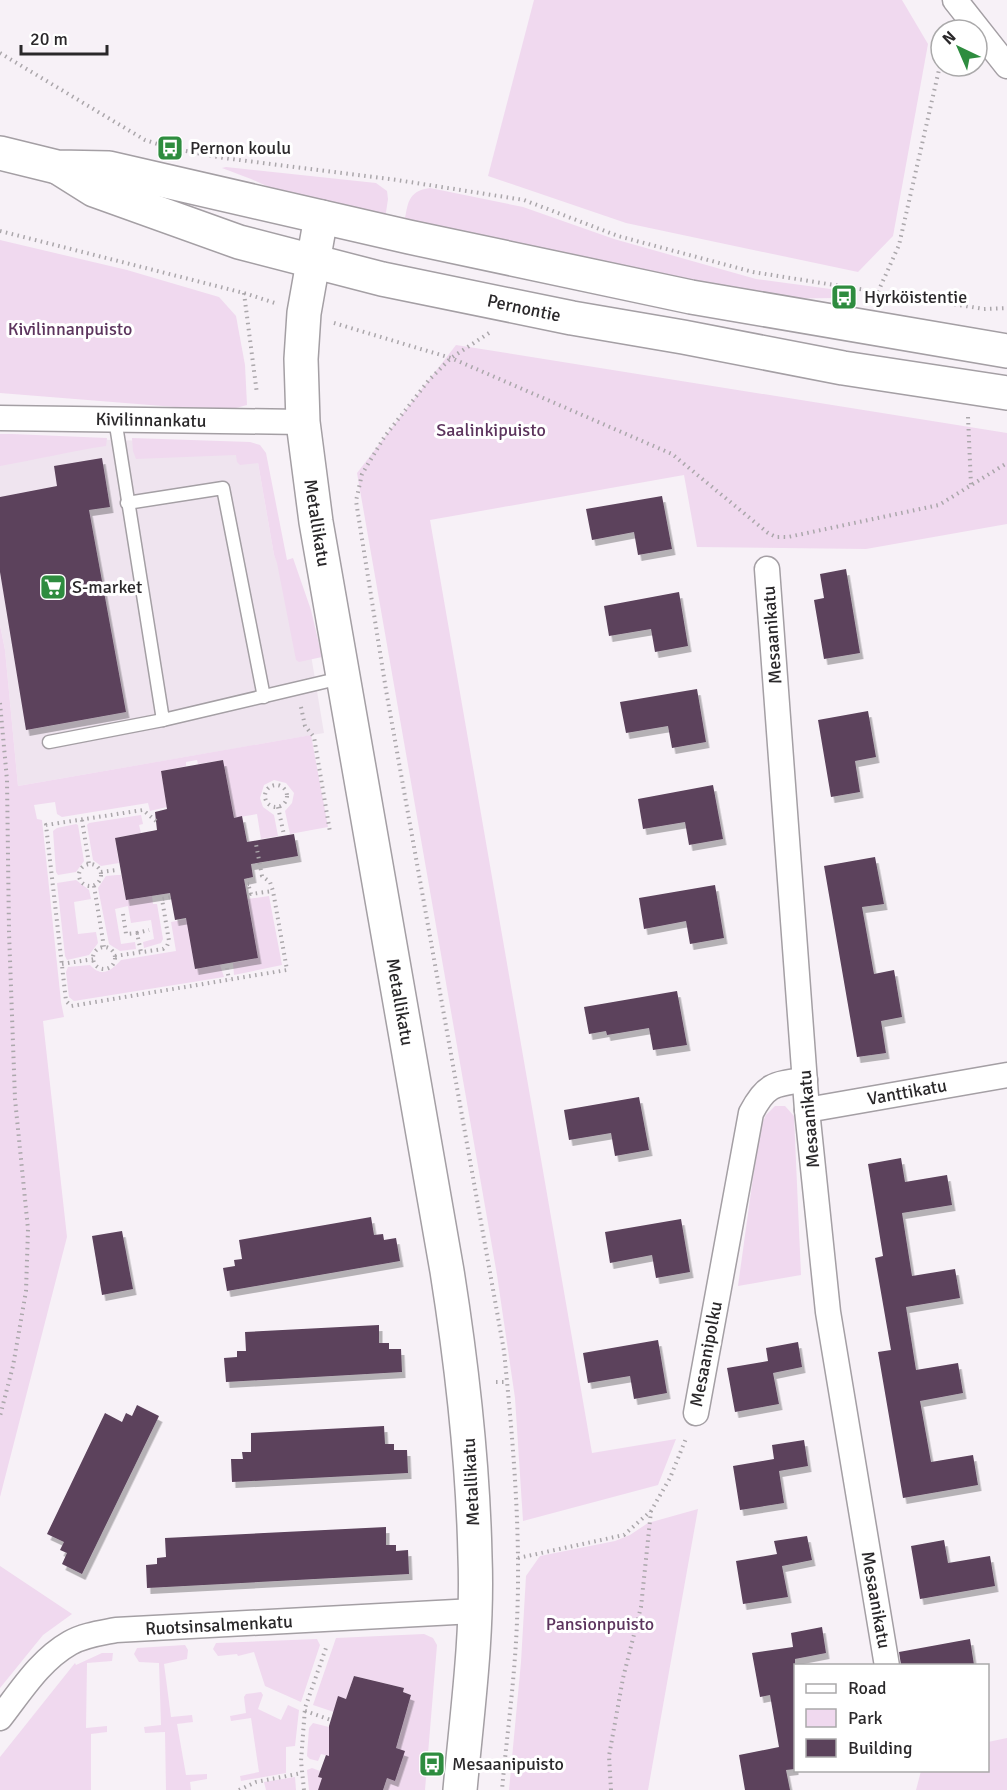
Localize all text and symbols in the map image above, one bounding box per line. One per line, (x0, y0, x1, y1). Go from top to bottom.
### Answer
scale bar (21, 18, 106, 56)
north arrow (929, 18, 989, 78)
text: N (938, 27, 960, 49)
text: 20 m (30, 28, 68, 50)
bus stop icon: Pernon koulu (155, 133, 185, 163)
place label: Pernon koulu (190, 137, 291, 159)
bus stop icon: Hyrköistentie (829, 282, 859, 312)
place label: Hyrköistentie (864, 286, 967, 308)
street label: Pernontie (485, 289, 563, 327)
park label: Kivilinnanpuisto (8, 318, 132, 340)
street label: Kivilinnankatu (95, 408, 207, 432)
park label: Saalinkipuisto (436, 419, 546, 441)
street label: Metallikatu (299, 478, 335, 568)
supermarket icon: S-market (38, 572, 68, 602)
place label: S-market (72, 576, 142, 598)
street label: Mesaanikatu (758, 585, 786, 685)
street label: Metallikatu (382, 957, 418, 1047)
street label: Mesaanikatu (794, 1069, 824, 1169)
street label: Vanttikatu (866, 1074, 948, 1110)
street label: Mesaanipolku (685, 1299, 727, 1409)
street label: Metallikatu (458, 1437, 484, 1527)
street label: Mesaanikatu (857, 1550, 895, 1650)
street label: Ruotsinsalmenkatu (145, 1610, 293, 1640)
park label: Pansionpuisto (546, 1613, 654, 1635)
legend (794, 1664, 989, 1772)
text: Road (848, 1677, 887, 1699)
text: Park (848, 1707, 883, 1729)
text: Building (848, 1737, 912, 1759)
bus stop icon: Mesaanipuisto (417, 1749, 447, 1779)
place label: Mesaanipuisto (452, 1753, 564, 1775)

